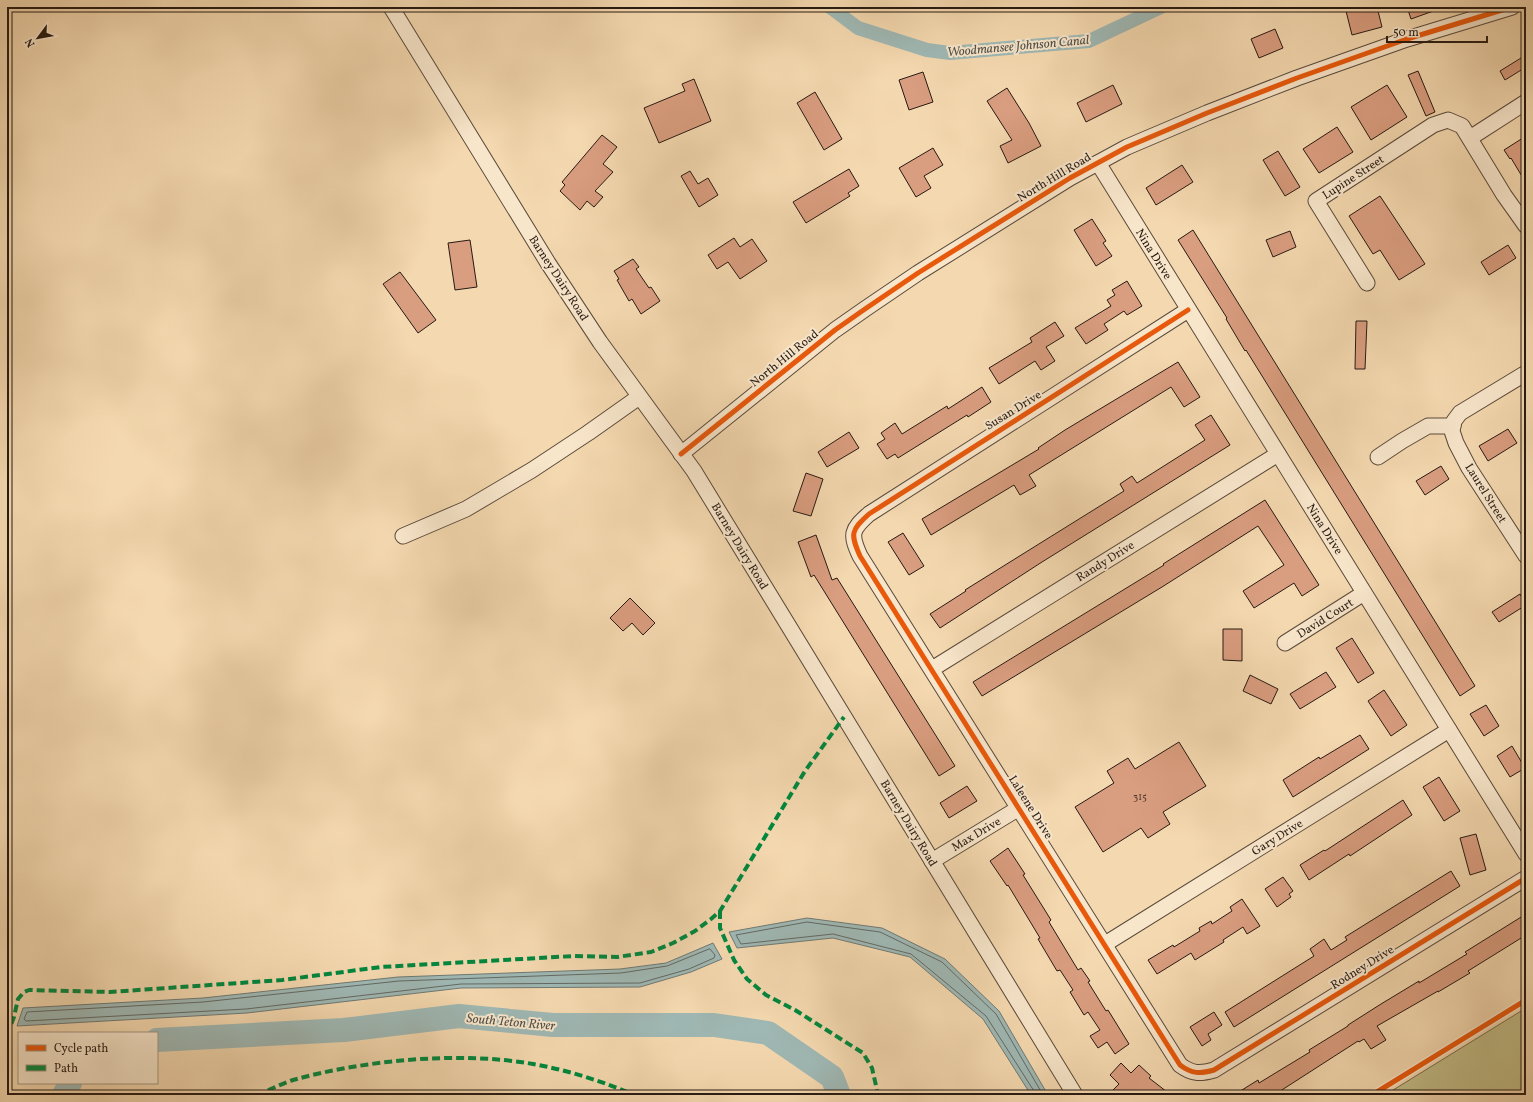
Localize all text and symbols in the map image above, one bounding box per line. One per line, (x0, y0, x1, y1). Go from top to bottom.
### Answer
north arrow (18, 18, 58, 58)
scale bar (1387, 18, 1487, 44)
text: 50 m (1393, 25, 1419, 41)
water label: Woodmansee Johnson Canal (946, 32, 1091, 62)
text: N (22, 35, 39, 50)
street label: North Hill Road (1015, 149, 1095, 206)
street label: Lupine Street (1320, 152, 1388, 204)
street label: Nina Drive (1131, 226, 1175, 283)
street label: Barney Dairy Road (525, 233, 592, 325)
street label: North Hill Road (747, 326, 822, 391)
street label: Susan Drive (982, 387, 1045, 434)
street label: Laurel Street (1460, 461, 1510, 526)
street label: Barney Dairy Road (707, 500, 772, 593)
street label: Nina Drive (1302, 501, 1346, 558)
street label: Randy Drive (1073, 537, 1138, 586)
street label: David Court (1294, 595, 1357, 643)
street label: Laleene Drive (1004, 773, 1056, 843)
street label: Barney Dairy Road (876, 777, 941, 870)
house number: 315 (1133, 790, 1147, 804)
street label: Max Drive (949, 814, 1004, 856)
street label: Gary Drive (1249, 816, 1306, 860)
street label: Rodney Drive (1328, 942, 1397, 994)
water label: South Teton River (466, 1010, 556, 1036)
legend (18, 1032, 158, 1084)
text: Cycle path (54, 1041, 109, 1057)
text: Path (54, 1061, 78, 1077)

